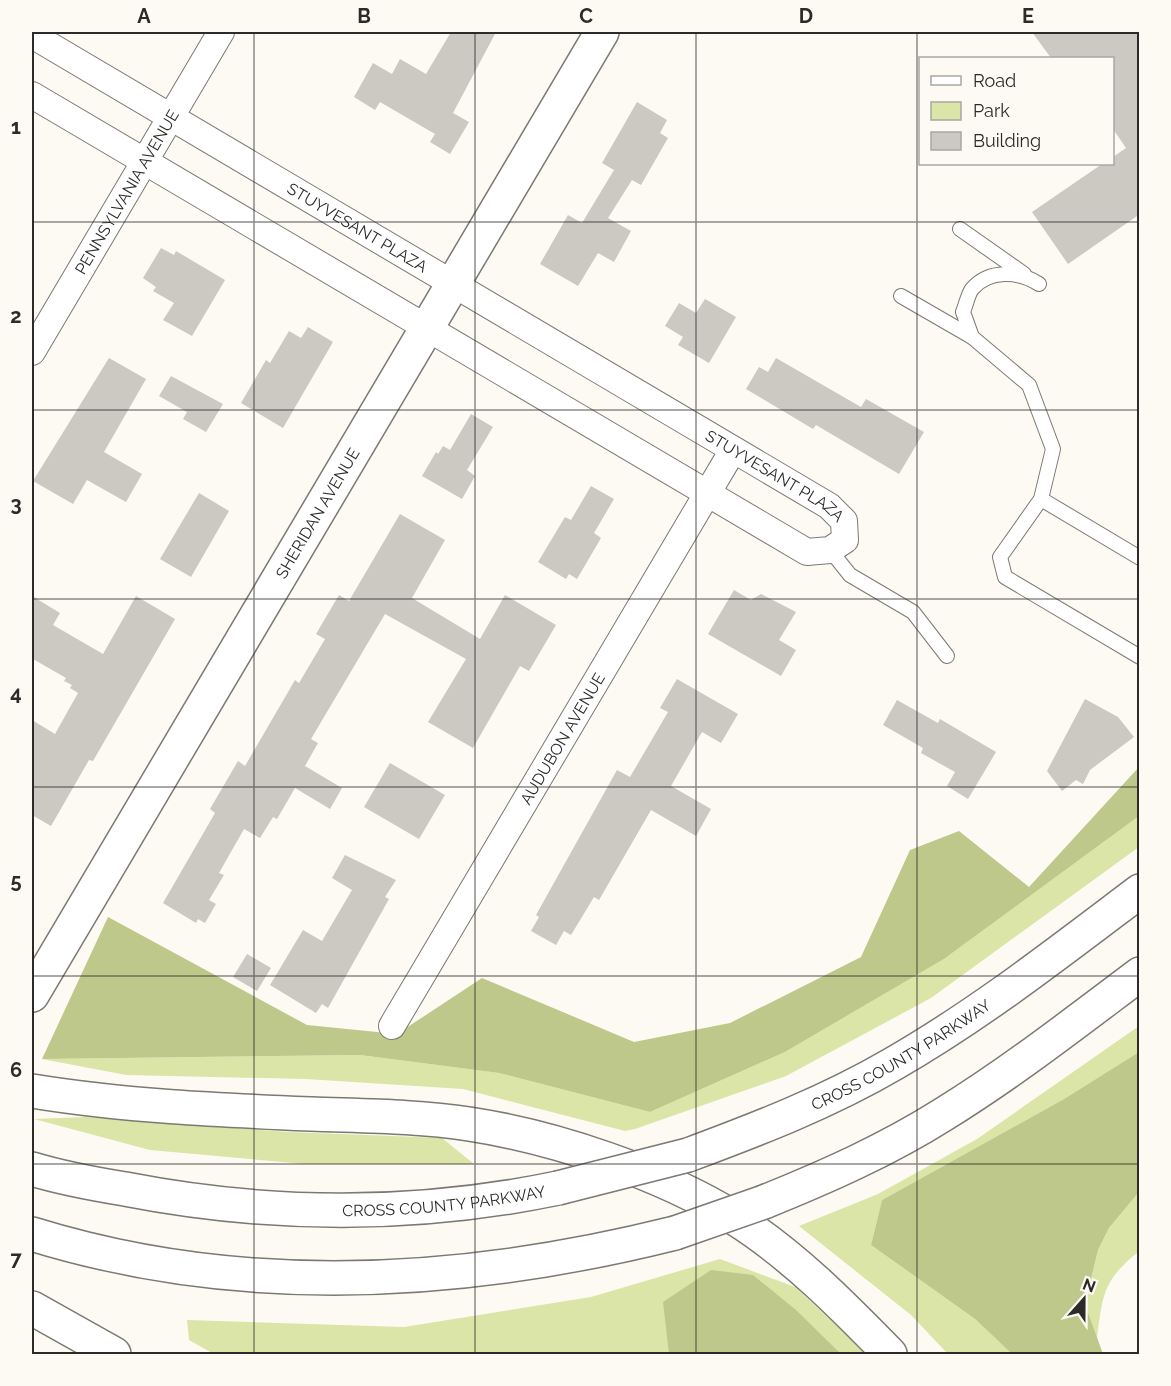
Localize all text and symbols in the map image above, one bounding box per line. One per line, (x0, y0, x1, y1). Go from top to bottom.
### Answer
text: A (137, 4, 151, 28)
text: B (357, 4, 371, 28)
text: C (579, 4, 593, 28)
text: D (799, 4, 813, 28)
text: E (1022, 4, 1034, 28)
legend (919, 57, 1114, 165)
text: Road (973, 70, 1016, 91)
text: Park (973, 100, 1010, 121)
street label: PENNSYLVANIA AVENUE (71, 106, 183, 278)
text: 1 (11, 115, 21, 139)
text: Building (973, 130, 1041, 151)
street label: STUYVESANT PLAZA (284, 179, 431, 277)
text: 2 (10, 304, 22, 328)
street label: STUYVESANT PLAZA (702, 426, 848, 526)
street label: SHERIDAN AVENUE (272, 445, 364, 582)
text: 3 (10, 492, 22, 516)
street label: AUDUBON AVENUE (516, 670, 609, 808)
text: 4 (10, 681, 22, 705)
text: 5 (10, 869, 22, 893)
street label: CROSS COUNTY PARKWAY (808, 995, 995, 1114)
text: 6 (10, 1058, 22, 1082)
street label: CROSS COUNTY PARKWAY (342, 1182, 548, 1220)
text: 7 (10, 1247, 22, 1271)
north arrow (1054, 1269, 1114, 1329)
text: N (1080, 1274, 1098, 1297)

